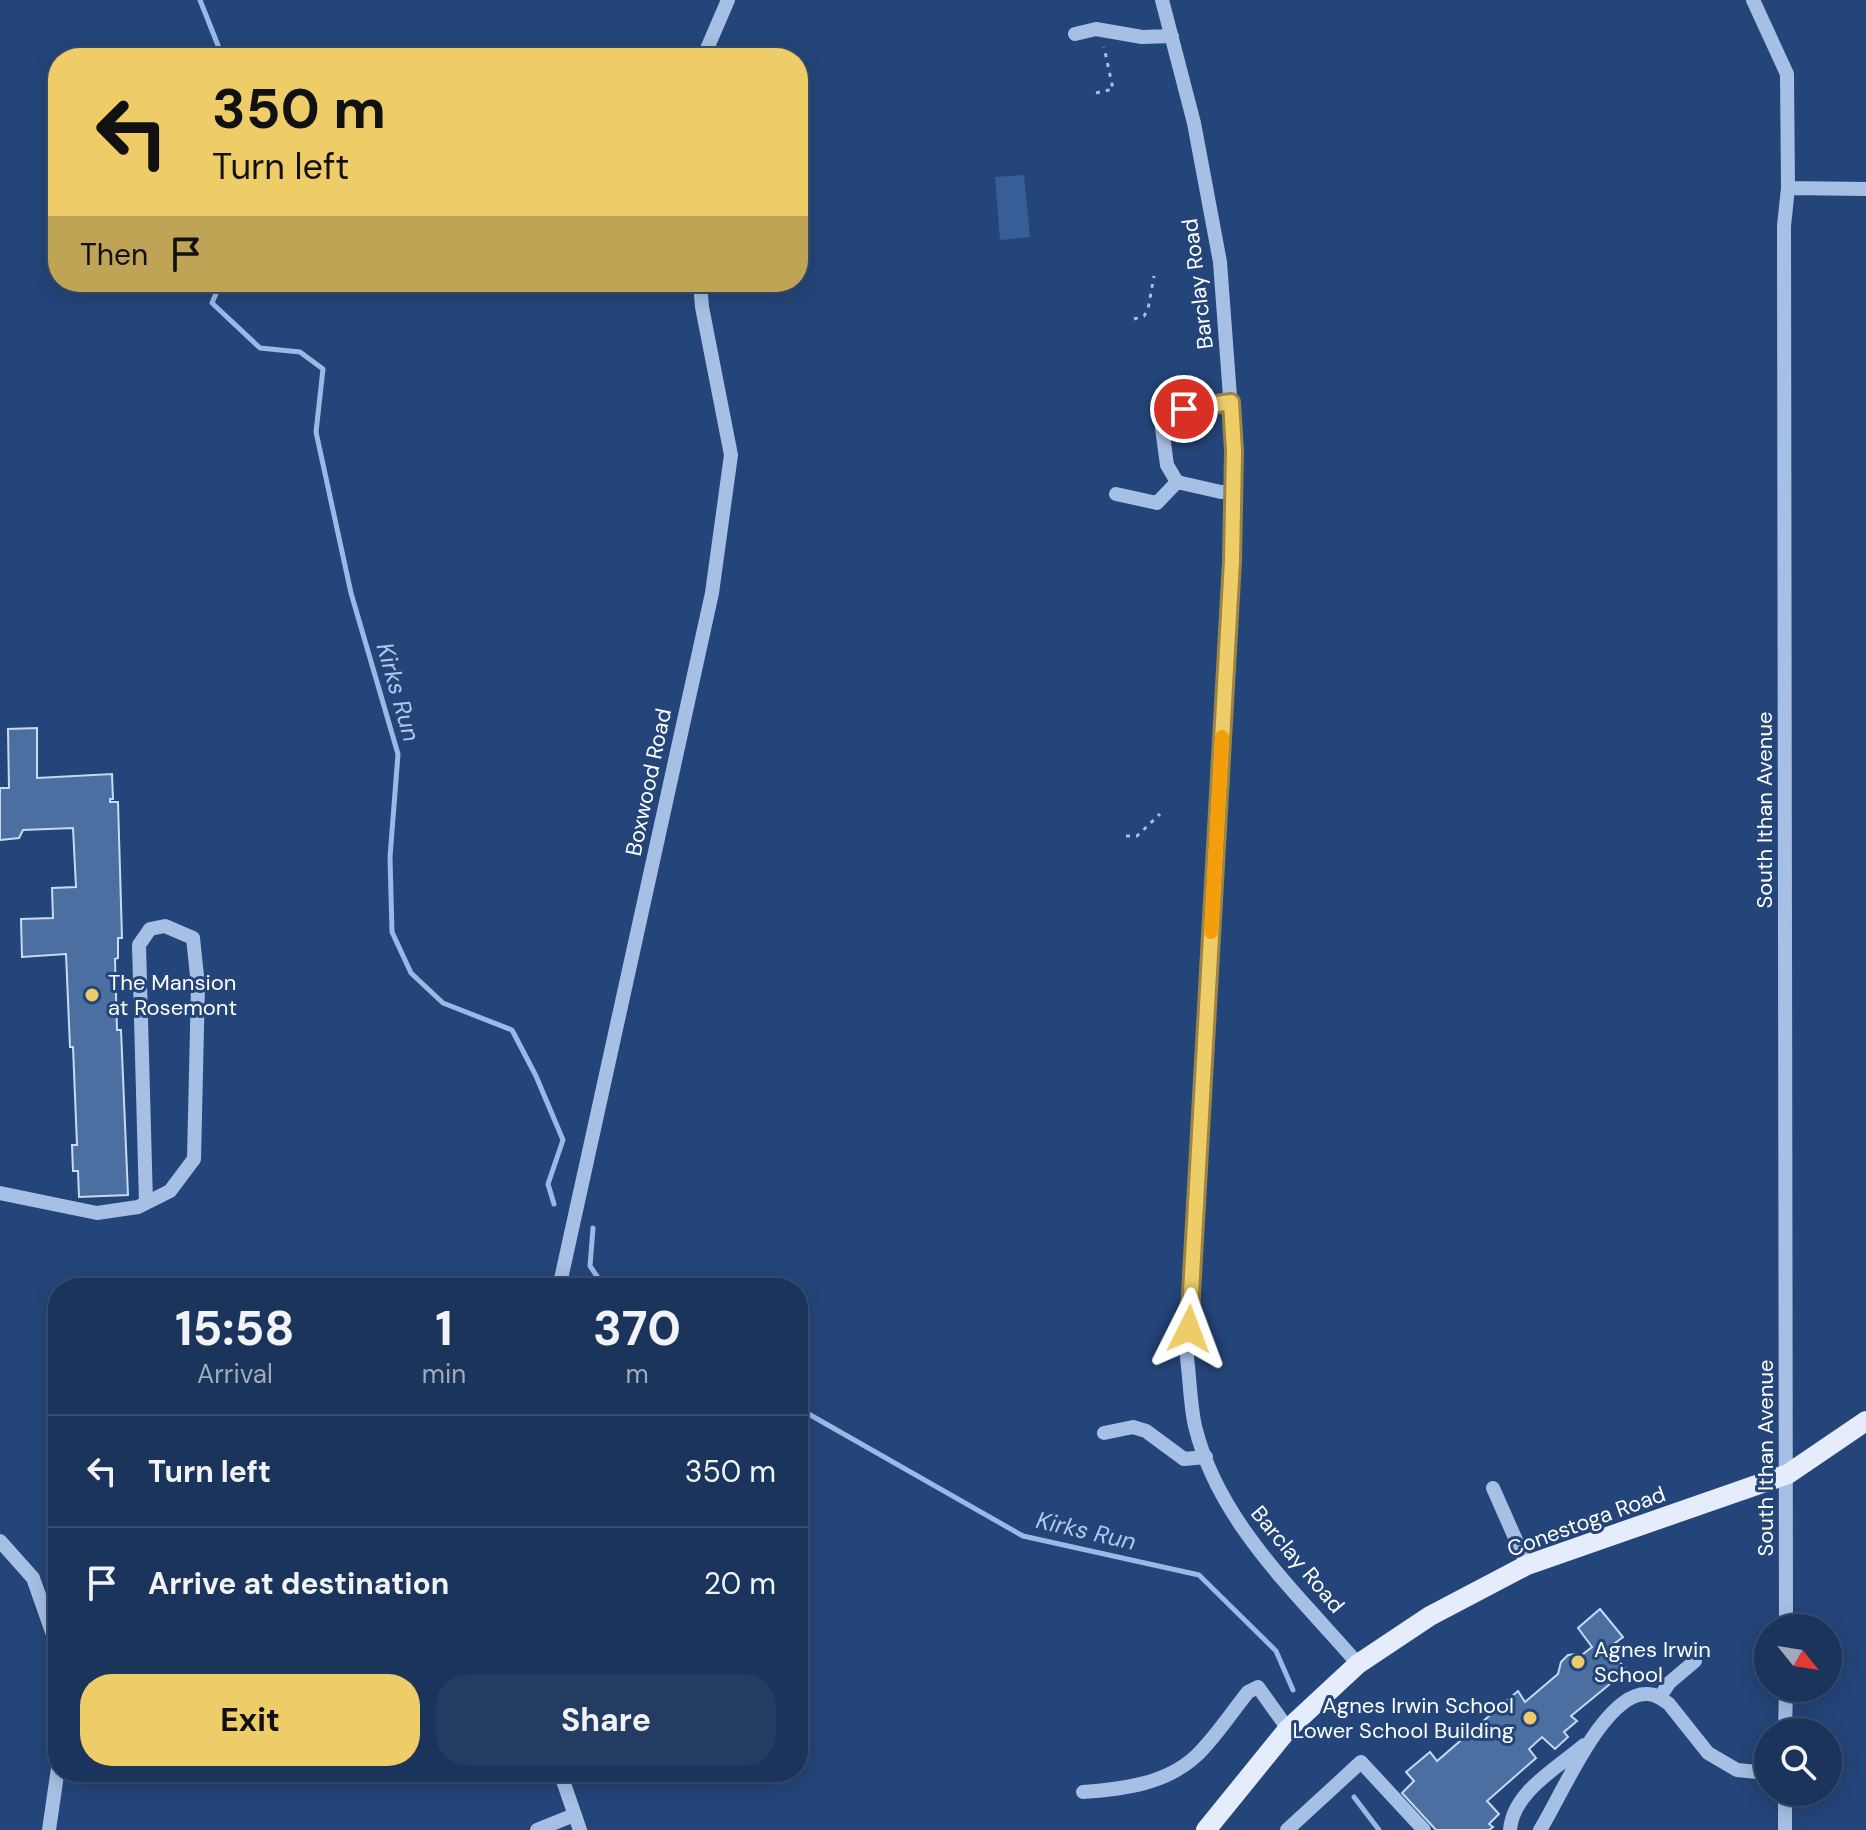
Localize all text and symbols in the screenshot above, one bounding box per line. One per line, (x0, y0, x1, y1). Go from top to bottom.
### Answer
text: 350 m (212, 72, 386, 145)
icon: left (80, 80, 184, 184)
text: Turn left (212, 143, 349, 190)
street label: Barclay Road (1175, 217, 1220, 351)
icon: arrive (164, 232, 208, 276)
text: Then (80, 235, 148, 274)
pin (1150, 375, 1218, 443)
icon: arrive (1162, 387, 1206, 431)
water label: Kirks Run (370, 639, 427, 745)
street label: Boxwood Road (619, 706, 678, 859)
street label: South Ithan Avenue (1750, 711, 1779, 909)
place label: The Mansion at Rosemont (108, 968, 237, 1022)
marker: The Mansion at Rosemont (83, 986, 101, 1004)
position arrow (1147, 1287, 1231, 1371)
text: 15:58 (175, 1297, 295, 1360)
text: 1 (435, 1297, 453, 1360)
text: 370 (593, 1297, 681, 1360)
text: Arrival (197, 1357, 273, 1391)
text: min (422, 1357, 466, 1391)
text: m (625, 1357, 649, 1391)
street label: South Ithan Avenue (1751, 1359, 1780, 1557)
icon: left (80, 1449, 124, 1493)
text: Turn left (148, 1452, 271, 1491)
text: 350 m (685, 1452, 776, 1491)
street label: Conestoga Road (1503, 1479, 1669, 1564)
street label: Barclay Road (1244, 1500, 1351, 1619)
water label: Kirks Run (1033, 1504, 1139, 1557)
icon: arrive (80, 1561, 124, 1605)
text: Arrive at destination (148, 1564, 449, 1603)
text: 20 m (704, 1564, 776, 1603)
north arrow (1754, 1614, 1842, 1702)
map controls (1754, 1614, 1842, 1806)
place label: Agnes Irwin School (1594, 1635, 1711, 1689)
marker: Agnes Irwin School (1569, 1653, 1587, 1671)
button: Exit (80, 1674, 420, 1766)
button: Share (436, 1674, 776, 1766)
place label: Agnes Irwin School Lower School Building (1293, 1691, 1514, 1745)
marker: Agnes Irwin School Lower School Building (1521, 1709, 1539, 1727)
button: search (1754, 1718, 1842, 1806)

